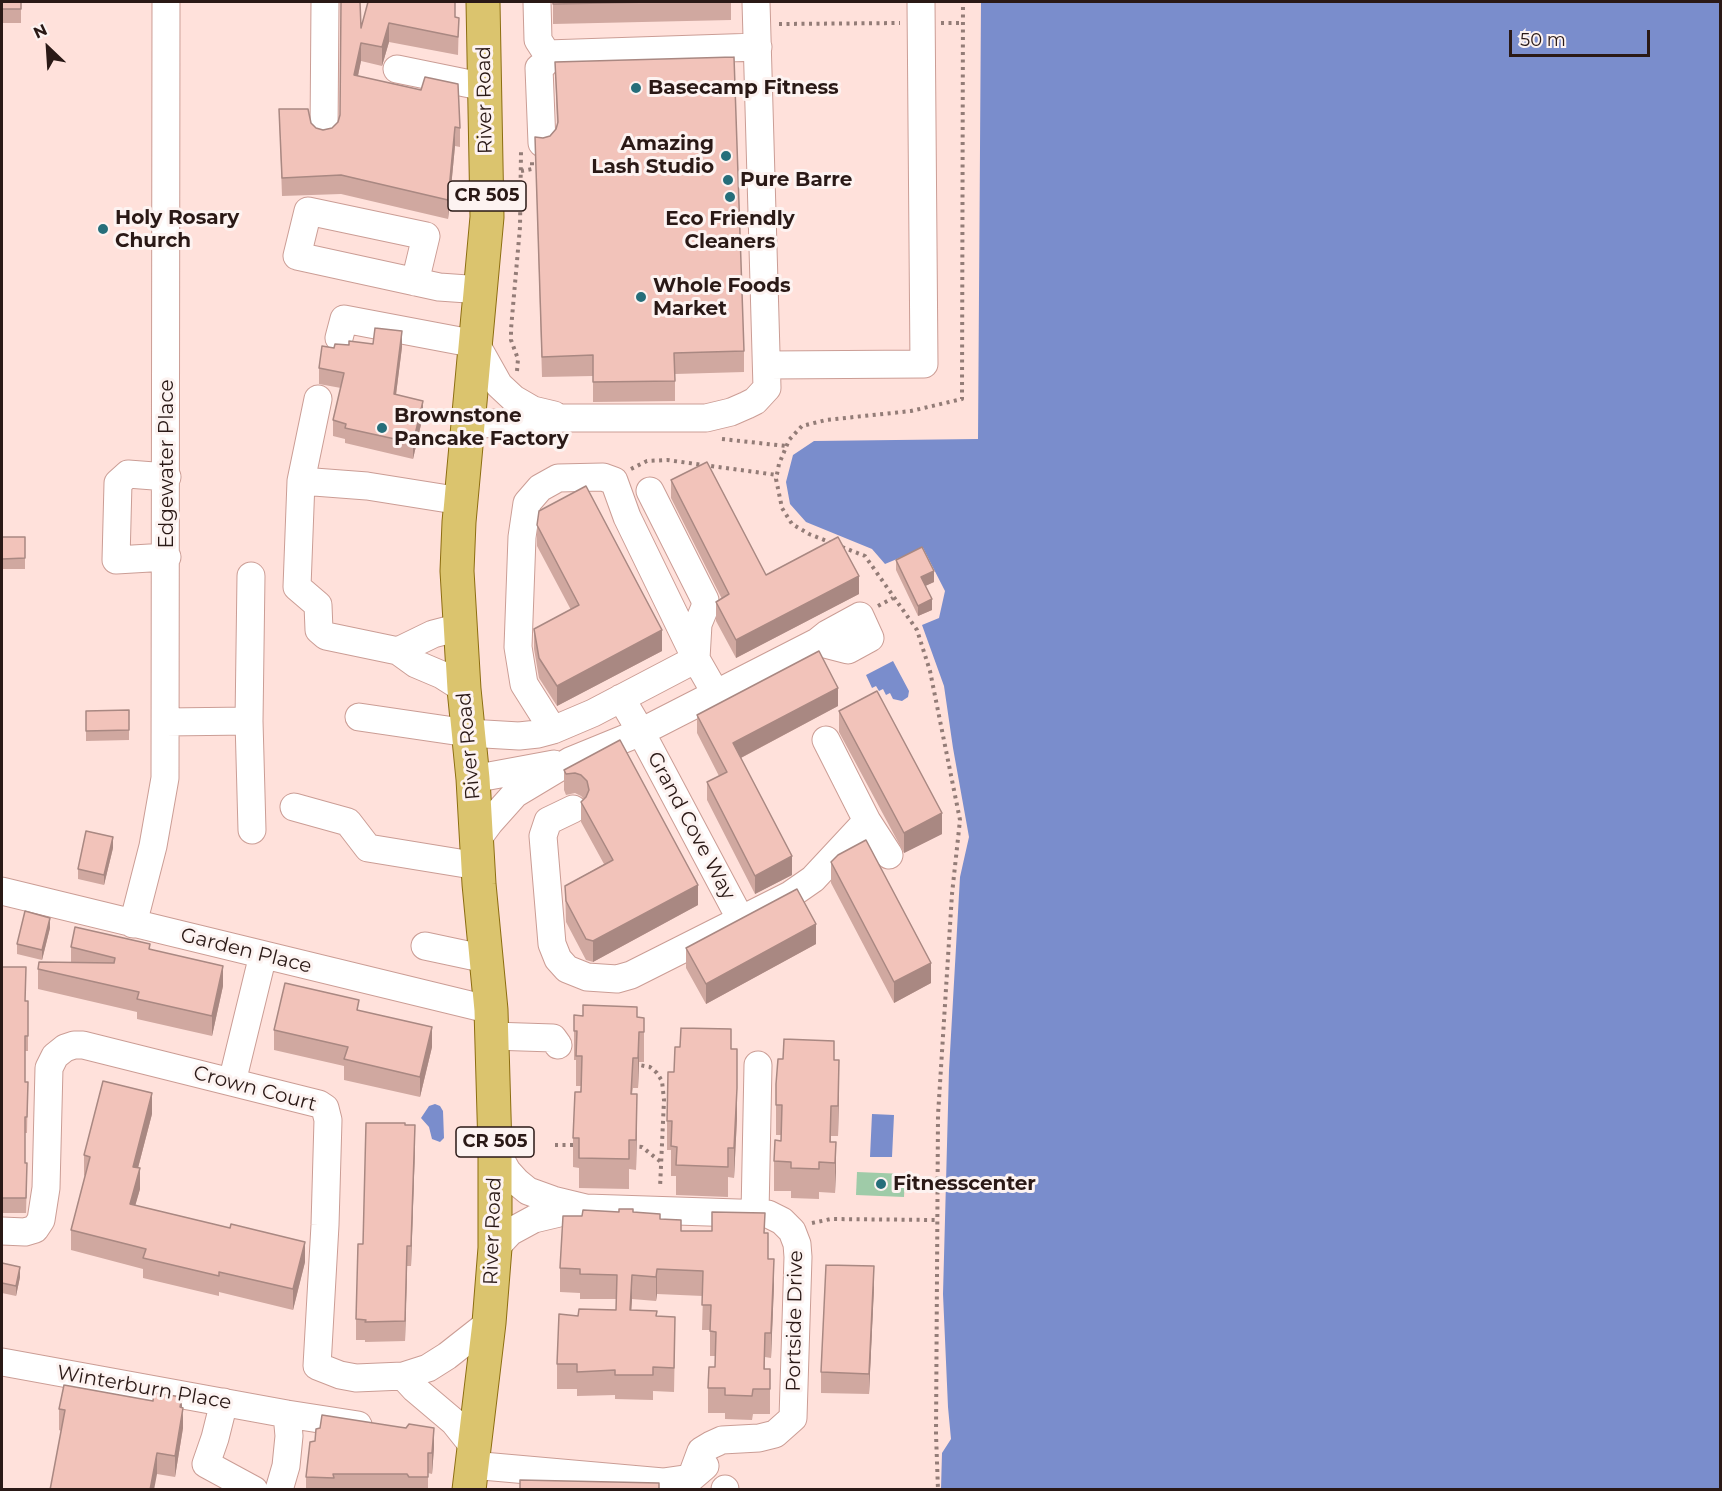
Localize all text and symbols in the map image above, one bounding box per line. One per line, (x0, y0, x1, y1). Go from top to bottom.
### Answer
north arrow (18, 18, 78, 78)
scale bar (1512, 18, 1653, 56)
text: N (30, 20, 50, 43)
text: 50 m (1520, 29, 1566, 51)
street label: River Road (472, 46, 498, 154)
place label: Basecamp Fitness (648, 76, 839, 100)
marker: Basecamp Fitness (629, 81, 643, 95)
place label: Amazing Lash Studio (591, 132, 714, 179)
marker: Amazing Lash Studio (719, 149, 733, 163)
place label: Pure Barre (740, 168, 852, 192)
marker: Pure Barre (721, 173, 735, 187)
road number: CR 505 (448, 181, 526, 211)
marker: Eco Friendly Cleaners (723, 190, 737, 204)
place label: Holy Rosary Church (115, 206, 239, 253)
place label: Eco Friendly Cleaners (665, 207, 795, 254)
marker: Holy Rosary Church (96, 222, 110, 236)
place label: Whole Foods Market (653, 274, 791, 321)
marker: Whole Foods Market (634, 290, 648, 304)
street label: Edgewater Place (155, 379, 179, 549)
place label: Brownstone Pancake Factory (394, 404, 569, 451)
marker: Brownstone Pancake Factory (375, 421, 389, 435)
street label: River Road (452, 691, 486, 801)
street label: Grand Cove Way (642, 748, 740, 904)
street label: Garden Place (178, 923, 314, 979)
street label: Crown Court (191, 1061, 319, 1117)
road number: CR 505 (456, 1127, 534, 1157)
place label: Fitnesscenter (893, 1172, 1036, 1196)
street label: River Road (479, 1177, 507, 1285)
marker: Fitnesscenter (874, 1177, 888, 1191)
street label: Portside Drive (782, 1250, 808, 1392)
street label: Winterburn Place (55, 1361, 233, 1415)

